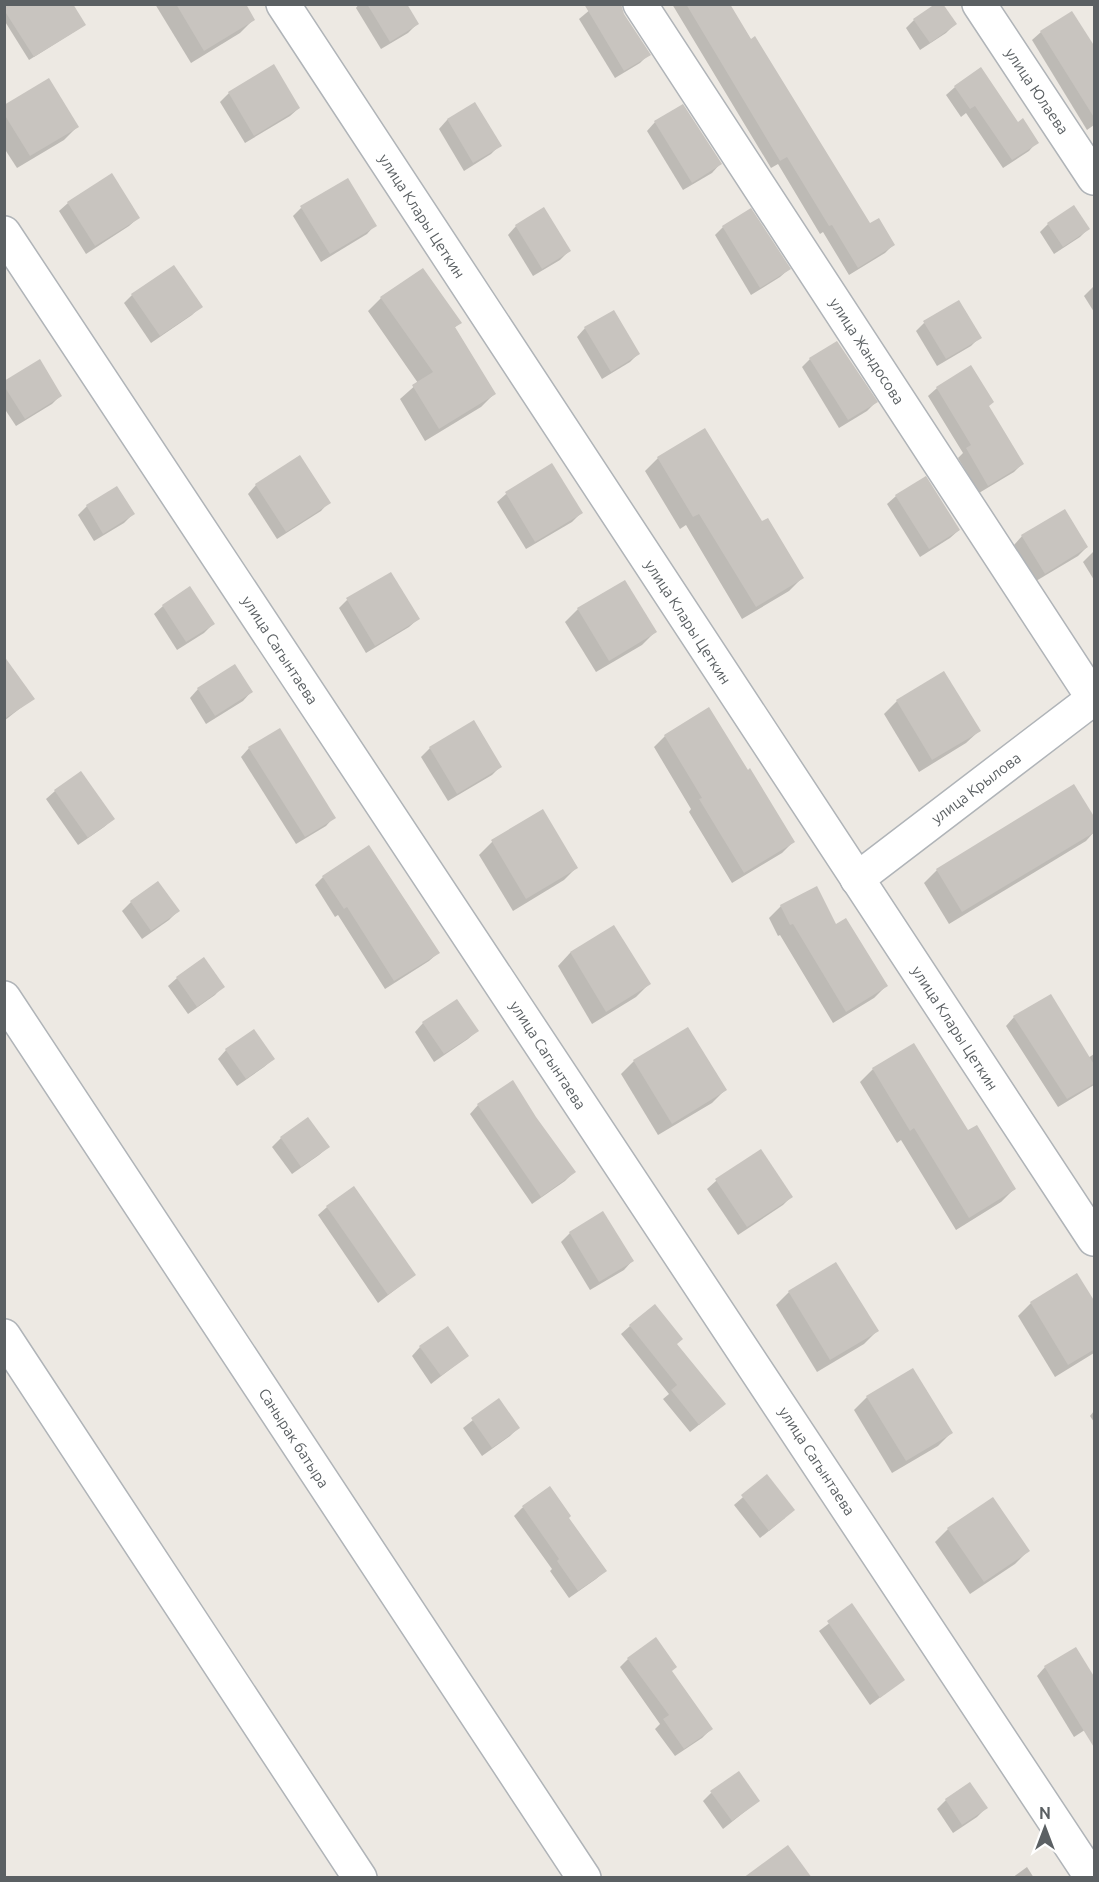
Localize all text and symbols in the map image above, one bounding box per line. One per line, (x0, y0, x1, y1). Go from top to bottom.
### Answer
street label: улица Юлаева (1002, 45, 1072, 137)
street label: улица Клары Цеткин (375, 151, 469, 281)
street label: улица Жандосова (826, 295, 908, 407)
street label: улица Клары Цеткин (641, 557, 735, 687)
street label: улица Сагынтаева (239, 593, 321, 707)
street label: улица Крылова (928, 749, 1024, 827)
street label: улица Клары Цеткин (908, 963, 1002, 1093)
street label: улица Сагынтаева (507, 998, 589, 1112)
street label: Санырак батыра (255, 1385, 333, 1491)
street label: улица Сагынтаева (776, 1404, 858, 1518)
north arrow (1015, 1798, 1075, 1858)
text: N (1039, 1804, 1051, 1822)

